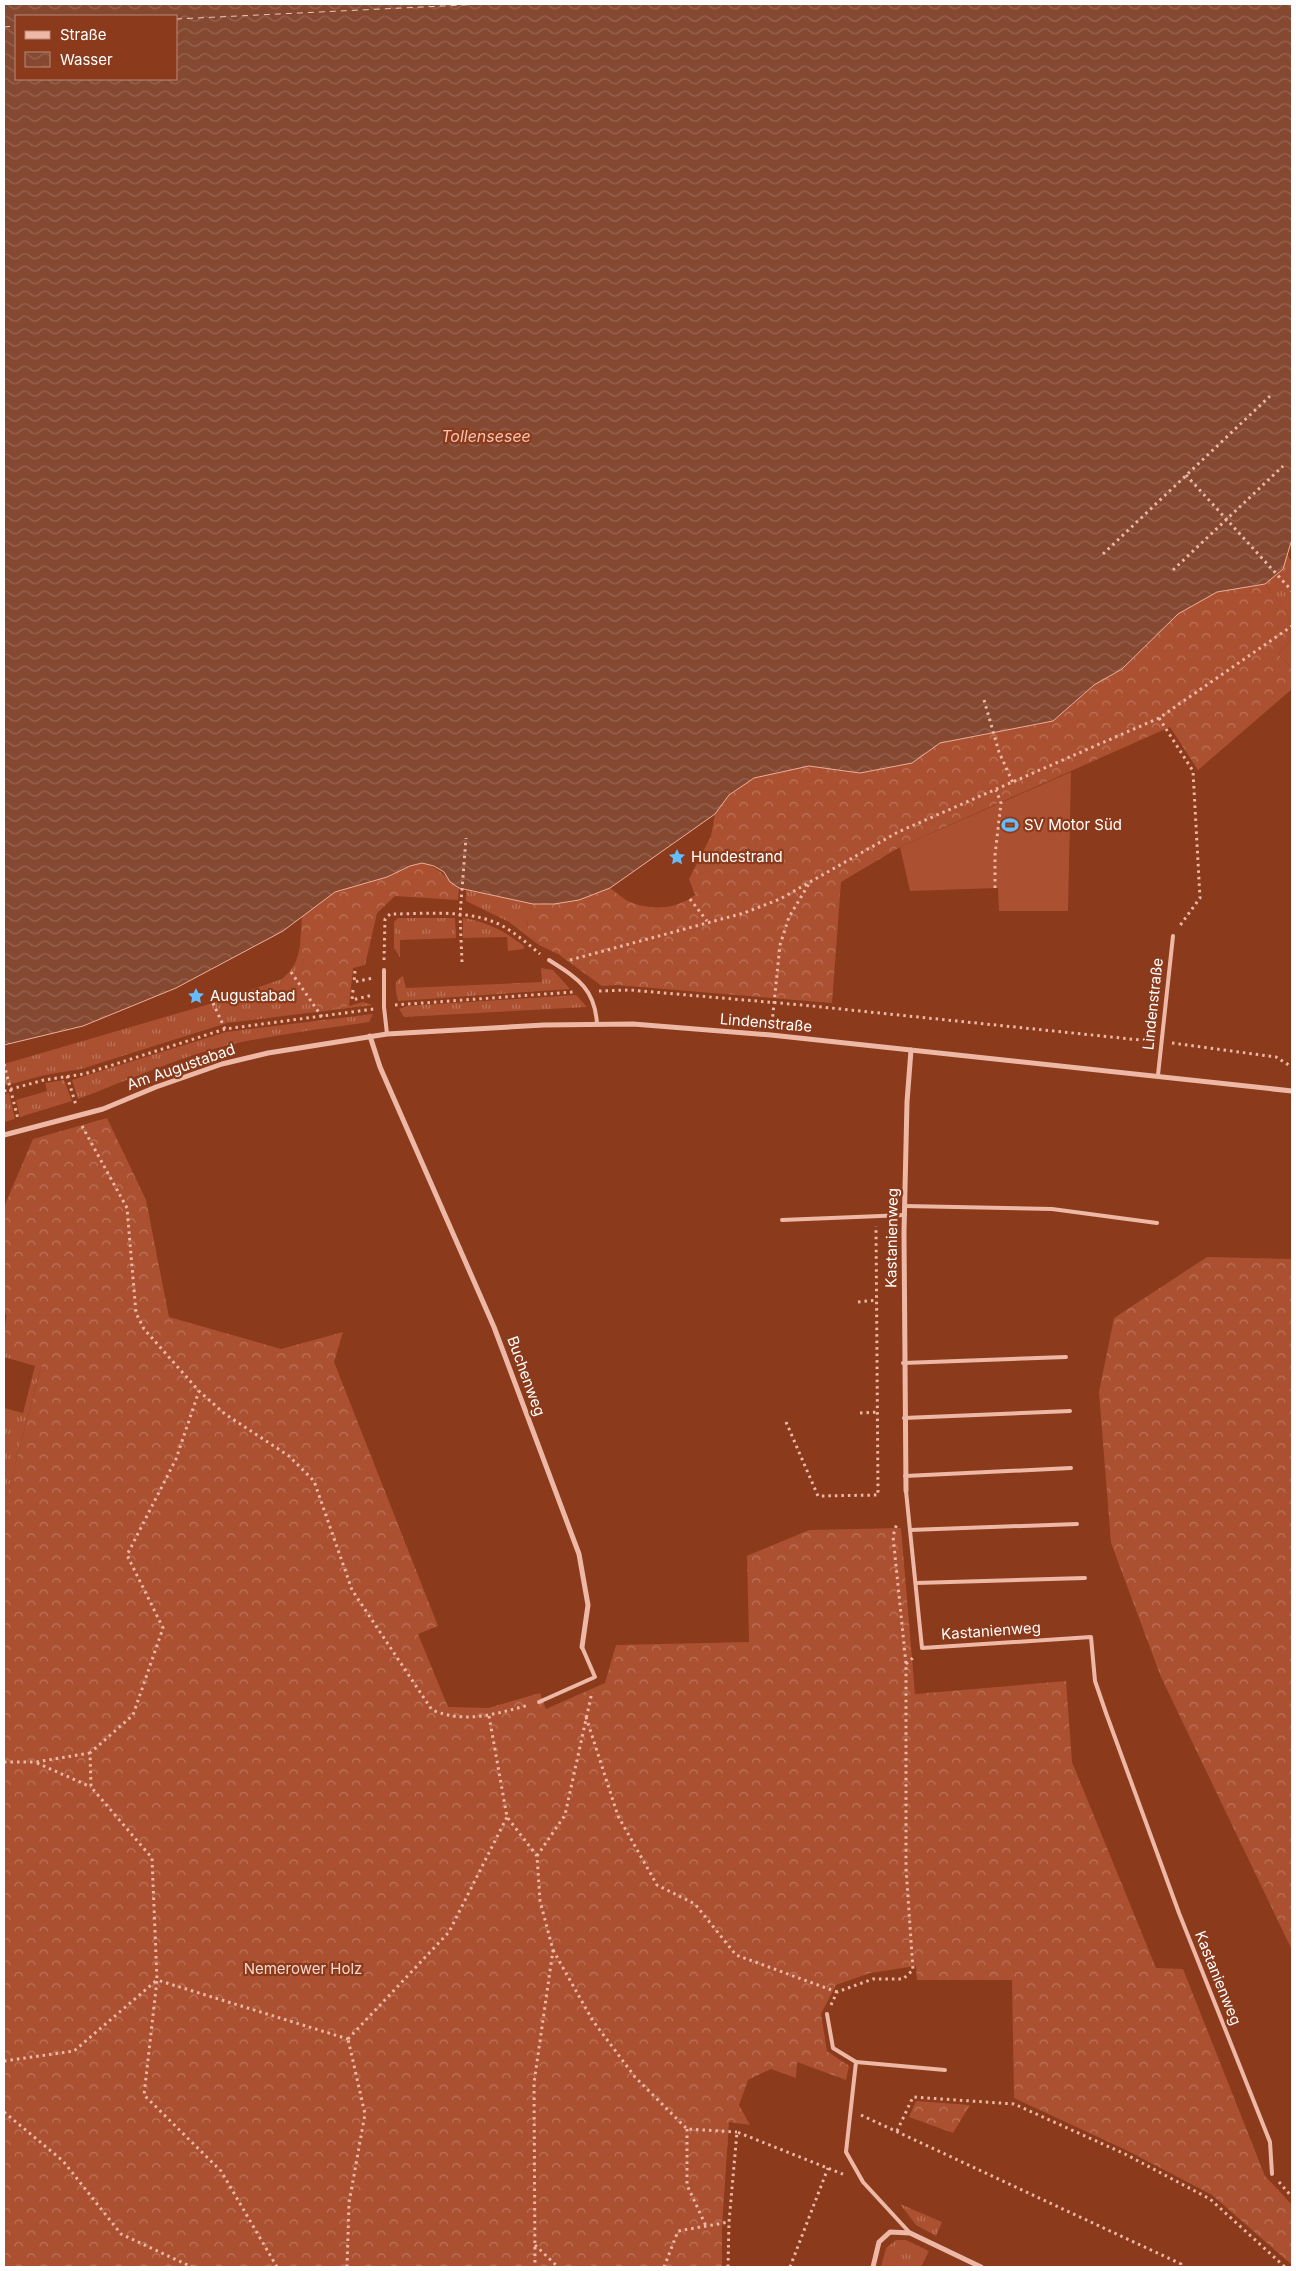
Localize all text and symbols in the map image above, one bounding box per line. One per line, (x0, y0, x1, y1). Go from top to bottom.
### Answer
legend (15, 15, 178, 80)
text: Straße (60, 25, 107, 44)
text: Wasser (60, 50, 113, 69)
water label: Tollensesee (441, 426, 531, 446)
sports icon: SV Motor Süd (1000, 815, 1020, 835)
place label: SV Motor Süd (1024, 815, 1122, 834)
place icon: Hundestrand (667, 847, 687, 867)
place label: Hundestrand (691, 847, 783, 866)
street label: Lindenstraße (1138, 957, 1167, 1051)
place icon: Augustabad (186, 986, 206, 1006)
place label: Augustabad (210, 986, 296, 1005)
street label: Lindenstraße (719, 1009, 813, 1036)
street label: Am Augustabad (124, 1039, 237, 1094)
street label: Kastanienweg (881, 1188, 902, 1288)
street label: Buchenweg (503, 1333, 550, 1418)
street label: Kastanienweg (940, 1618, 1041, 1643)
street label: Kastanienweg (1191, 1928, 1246, 2028)
park label: Nemerower Holz (244, 1959, 362, 1978)

